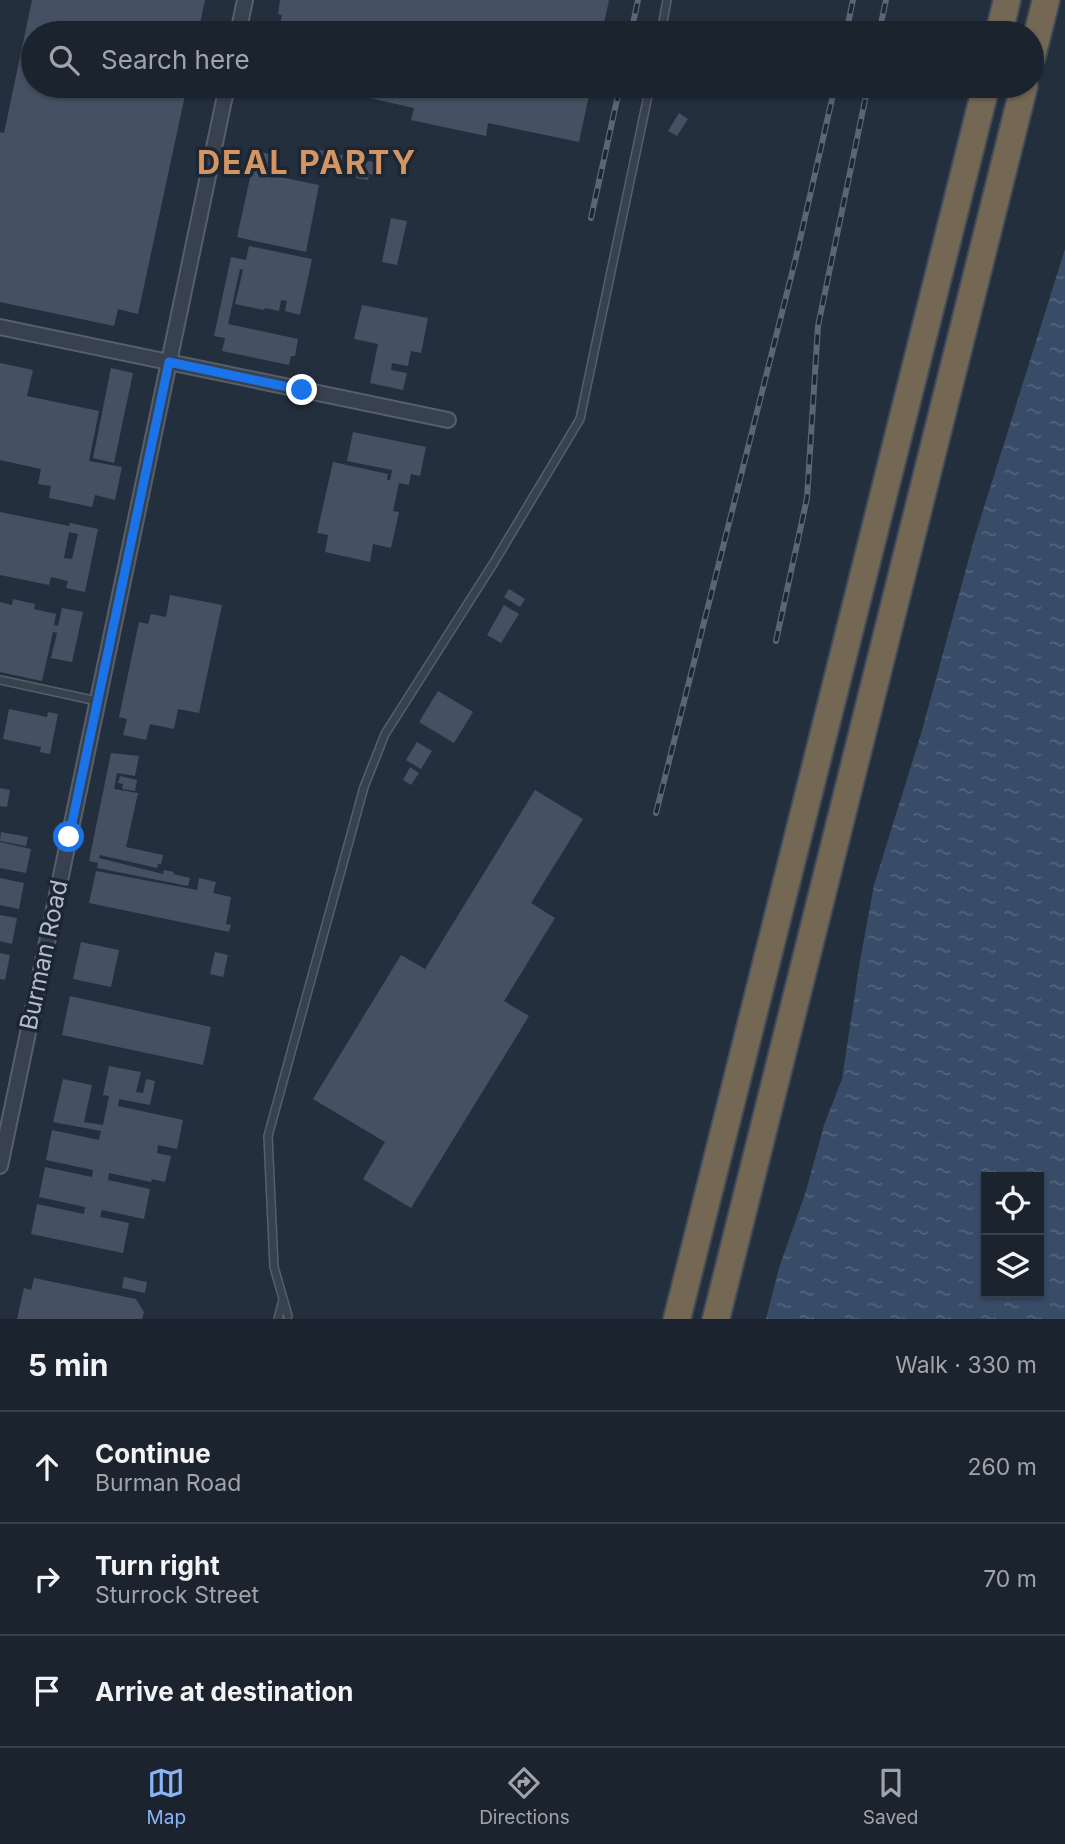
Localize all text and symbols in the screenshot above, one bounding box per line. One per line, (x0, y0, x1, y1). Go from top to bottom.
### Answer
search box (21, 21, 1044, 98)
icon: search (45, 41, 83, 79)
text: Search here (101, 44, 250, 75)
district label: DEAL PARTY (197, 143, 417, 182)
route end (286, 374, 317, 405)
route start (53, 821, 84, 852)
street label: Burman Road (13, 877, 74, 1033)
map controls (981, 1172, 1044, 1298)
button: locate (981, 1172, 1044, 1235)
button: layers (981, 1235, 1044, 1298)
text: 5 min (28, 1347, 108, 1383)
text: Walk · 330 m (895, 1351, 1037, 1379)
text: Continue (95, 1438, 211, 1469)
icon: ahead (28, 1448, 66, 1486)
text: 260 m (968, 1453, 1037, 1481)
text: Burman Road (95, 1469, 241, 1497)
text: Turn right (95, 1550, 220, 1581)
icon: right (28, 1560, 66, 1598)
text: 70 m (983, 1565, 1037, 1593)
text: Sturrock Street (95, 1581, 259, 1609)
icon: arrive (28, 1672, 66, 1710)
text: Arrive at destination (95, 1676, 354, 1707)
tab: Map (147, 1764, 186, 1829)
tab: Directions (479, 1764, 570, 1829)
tab: Saved (863, 1764, 918, 1829)

